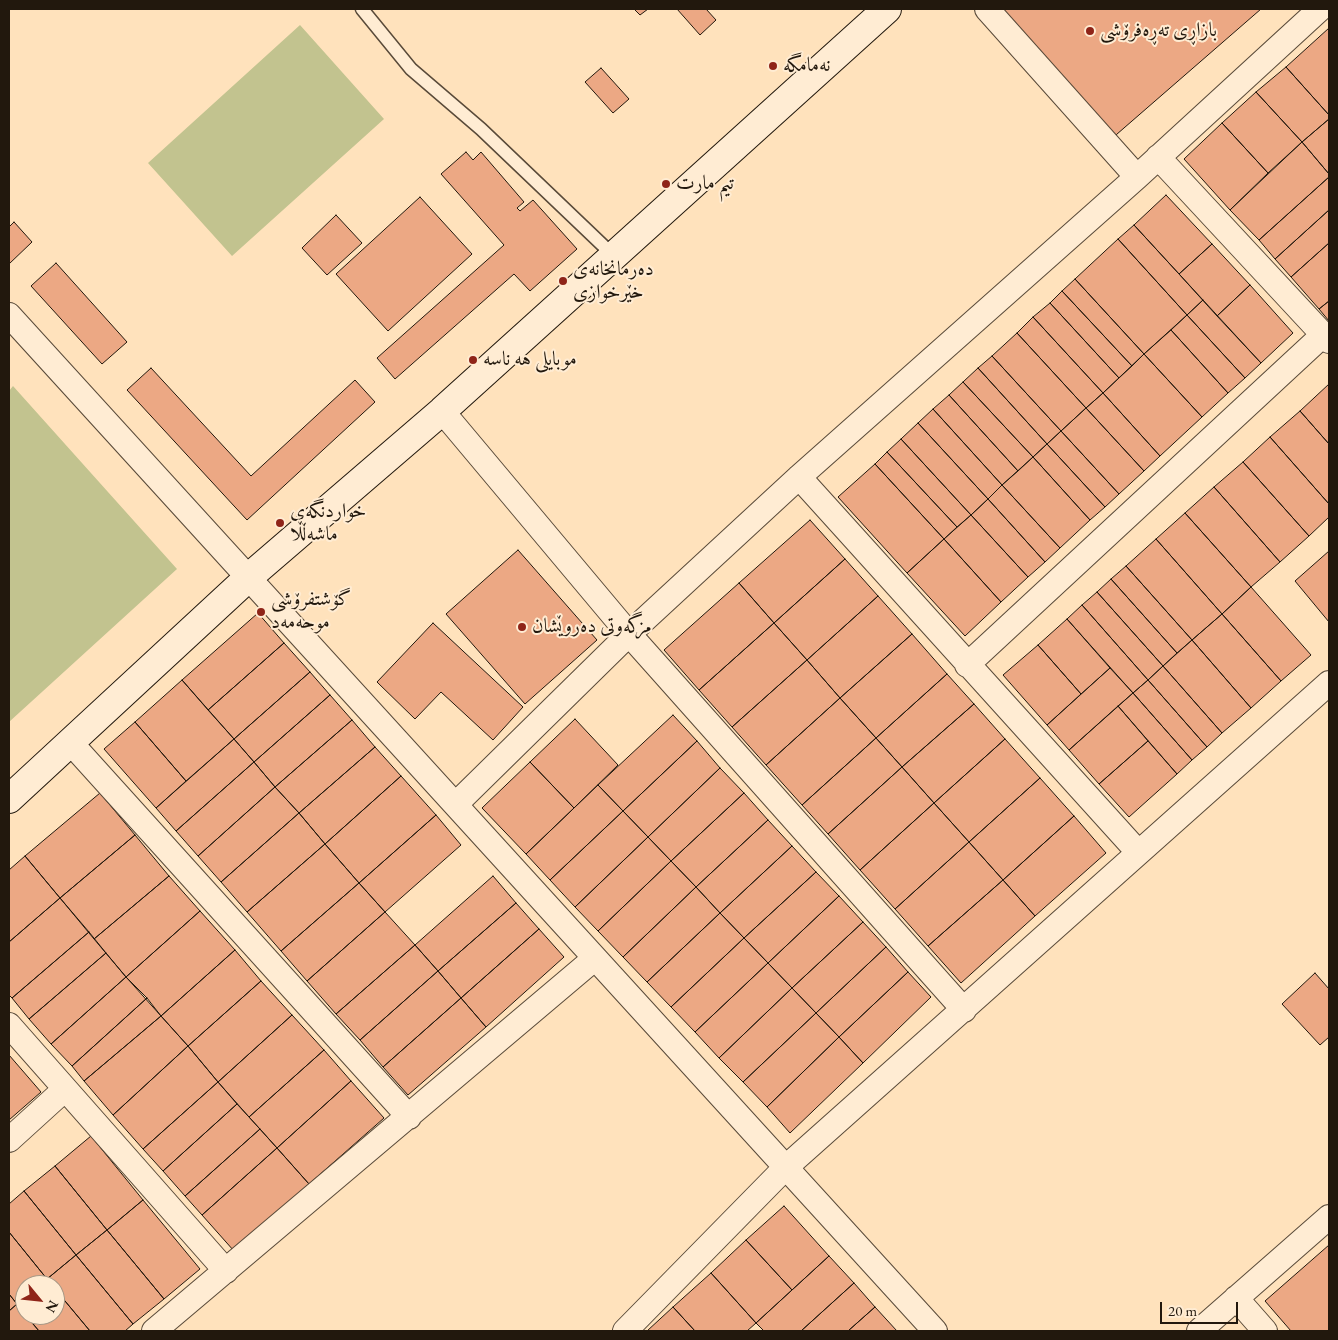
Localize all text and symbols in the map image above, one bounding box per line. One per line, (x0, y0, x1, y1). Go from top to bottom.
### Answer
place label: بازاڕی تەڕەفرۆشی (1100, 19, 1217, 43)
marker: بازاڕی تەڕەفرۆشی (1084, 25, 1096, 37)
place label: نەمامگە (783, 54, 830, 78)
marker: نەمامگە (767, 60, 779, 72)
place label: تیم مارت (676, 172, 734, 196)
marker: تیم مارت (660, 178, 672, 190)
place label: دەرمانخانەی خێرخوازی (573, 258, 654, 305)
marker: دەرمانخانەی خێرخوازی (557, 275, 569, 287)
place label: موبایلی هه ناسه (483, 348, 577, 372)
marker: موبایلی هه ناسه (467, 354, 479, 366)
place label: خواردنگەی ماشەڵڵا (290, 500, 366, 547)
marker: خواردنگەی ماشەڵڵا (274, 517, 286, 529)
place label: گۆشتفرۆشی موحەمەد (271, 588, 351, 635)
marker: گۆشتفرۆشی موحەمەد (255, 606, 267, 618)
place label: مزگەوتی دەروێشان (532, 615, 652, 639)
marker: مزگەوتی دەروێشان (516, 621, 528, 633)
north arrow (15, 1275, 65, 1325)
scale bar (1163, 1292, 1240, 1324)
text: N (42, 1297, 63, 1316)
text: 20 m (1168, 1301, 1197, 1320)

